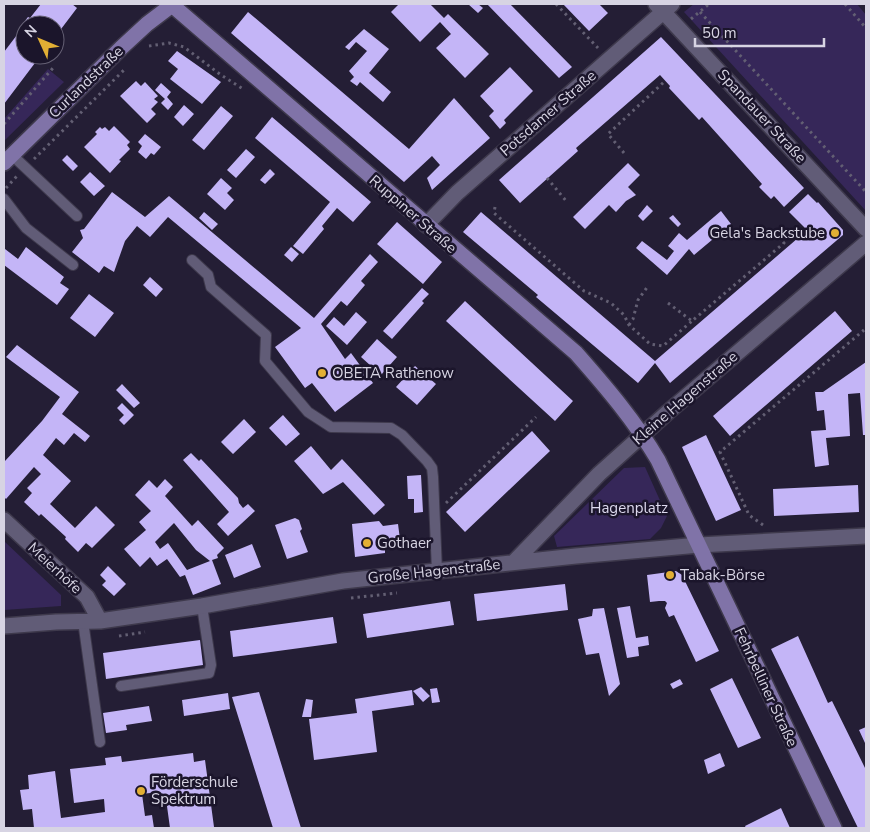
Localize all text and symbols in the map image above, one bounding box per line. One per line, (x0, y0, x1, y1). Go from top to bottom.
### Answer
north arrow (15, 15, 65, 65)
scale bar (695, 15, 824, 47)
text: N (21, 21, 41, 42)
text: 50 m (702, 23, 737, 43)
street label: Curlandstraße (44, 41, 128, 123)
street label: Spandauer Straße (713, 65, 811, 167)
street label: Potsdamer Straße (496, 66, 600, 160)
street label: Ruppiner Straße (365, 170, 461, 258)
place label: Gela's Backstube (709, 223, 825, 243)
marker: Gela's Backstube (829, 227, 841, 239)
street label: Kleine Hagenstraße (628, 347, 742, 449)
place label: OBETA Rathenow (332, 363, 454, 383)
marker: OBETA Rathenow (316, 367, 328, 379)
park label: Hagenplatz (590, 498, 668, 518)
place label: Gothaer (377, 533, 432, 553)
marker: Gothaer (361, 537, 373, 549)
street label: Meierhöfe (24, 538, 86, 598)
street label: Große Hagenstraße (367, 554, 501, 588)
place label: Tabak-Börse (680, 565, 765, 585)
marker: Tabak-Börse (664, 569, 676, 581)
street label: Fehrbelliner Straße (730, 624, 802, 750)
place label: Förderschule Spektrum (151, 772, 238, 809)
marker: Förderschule Spektrum (135, 785, 147, 797)

